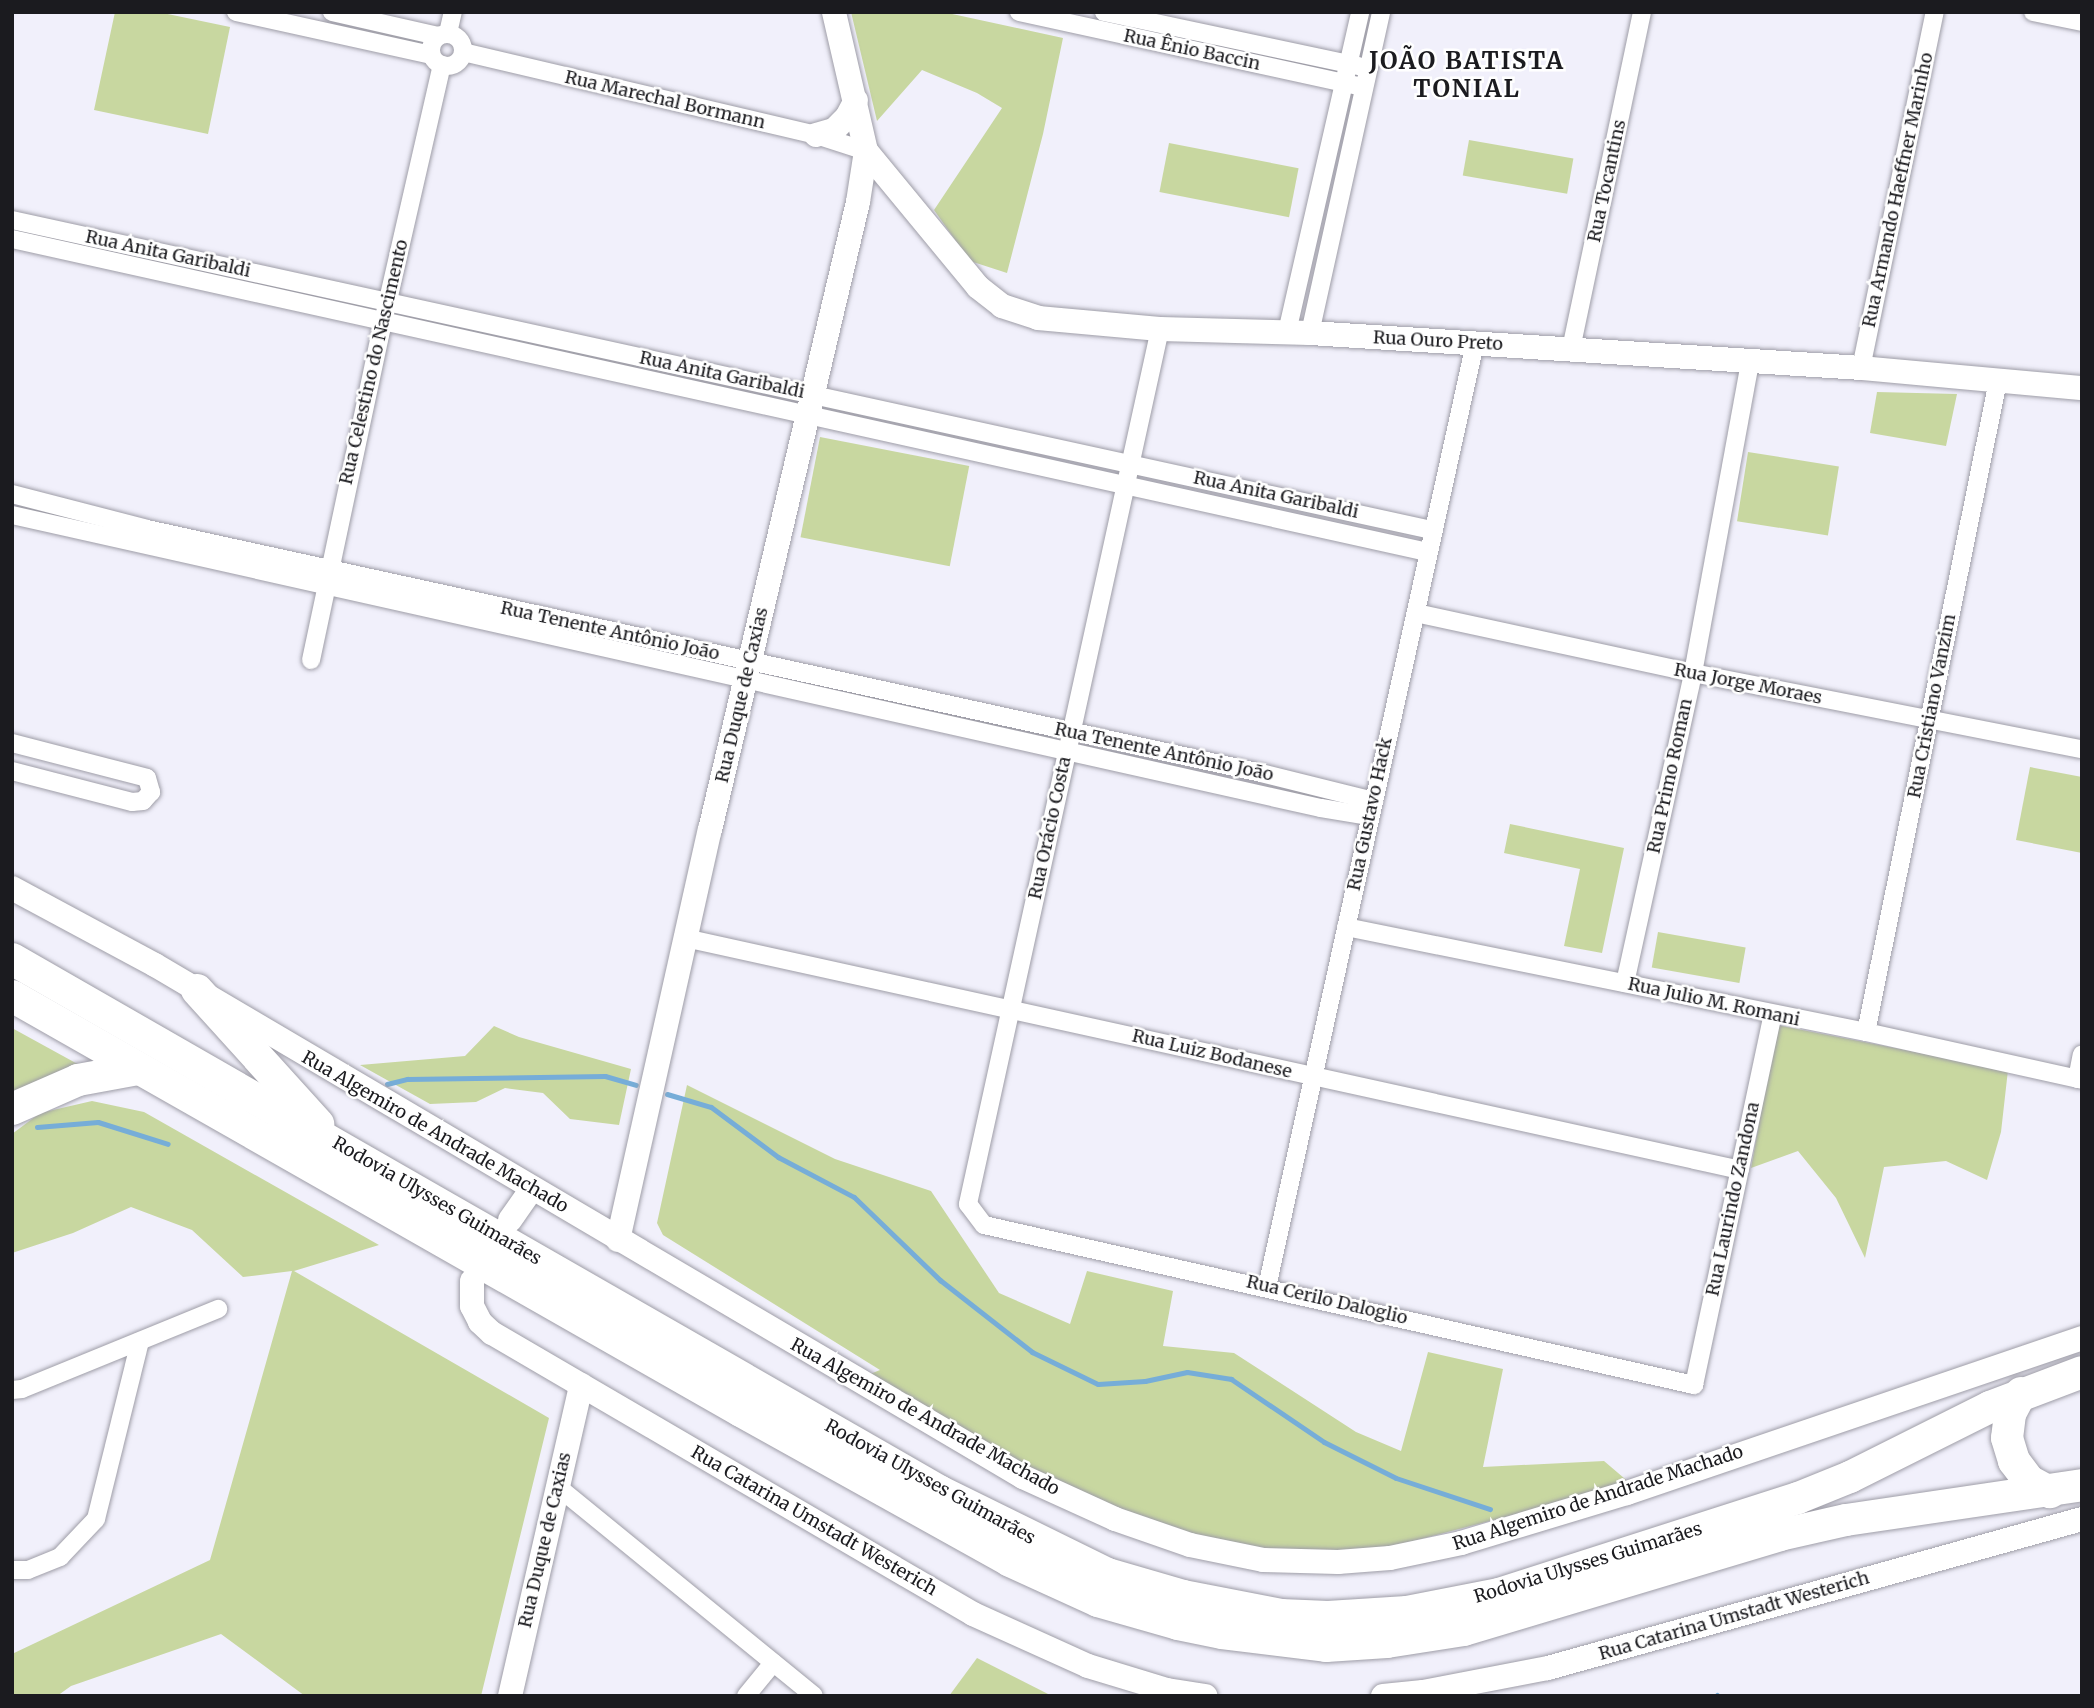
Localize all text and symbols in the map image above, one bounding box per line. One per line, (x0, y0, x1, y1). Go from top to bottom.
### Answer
street label: Rua Ênio Baccin (1122, 25, 1262, 75)
district label: JOÃO BATISTA TONIAL (1371, 47, 1563, 103)
street label: Rua Armando Haeffner Marinho (1858, 51, 1938, 329)
street label: Rua Marechal Bormann (563, 66, 767, 134)
street label: Rua Tocantins (1583, 118, 1631, 244)
street label: Rua Anita Garibaldi (83, 226, 253, 282)
street label: Rua Celestino do Nascimento (335, 237, 413, 487)
street label: Rua Ouro Preto (1373, 327, 1503, 355)
street label: Rua Anita Garibaldi (637, 347, 807, 403)
street label: Rua Anita Garibaldi (1191, 467, 1361, 523)
street label: Rua Tenente Antônio João (499, 597, 721, 665)
street label: Rua Duque de Caxias (711, 605, 773, 785)
street label: Rua Cristiano Vanzim (1904, 612, 1960, 800)
street label: Rua Jorge Moraes (1672, 659, 1824, 709)
street label: Rua Primo Roman (1643, 697, 1697, 855)
street label: Rua Tenente Antônio João (1053, 718, 1275, 786)
street label: Rua Gustavo Hack (1343, 735, 1397, 893)
street label: Rua Orácio Costa (1024, 755, 1076, 901)
street label: Rua Julio M. Romani (1626, 973, 1802, 1031)
street label: Rua Luiz Bodanese (1130, 1025, 1294, 1083)
street label: Rua Algemiro de Andrade Machado (298, 1047, 572, 1217)
street label: Rua Laurindo Zandona (1702, 1100, 1764, 1298)
street label: Rodovia Ulysses Guimarães (329, 1132, 545, 1270)
street label: Rua Cerilo Daloglio (1244, 1271, 1410, 1329)
street label: Rua Algemiro de Andrade Machado (787, 1334, 1063, 1500)
street label: Rodovia Ulysses Guimarães (821, 1415, 1039, 1549)
street label: Rua Algemiro de Andrade Machado (1450, 1441, 1746, 1555)
street label: Rua Catarina Umstadt Westerich (687, 1442, 941, 1600)
street label: Rua Duque de Caxias (514, 1450, 576, 1630)
street label: Rodovia Ulysses Guimarães (1471, 1518, 1705, 1608)
street label: Rua Catarina Umstadt Westerich (1596, 1567, 1872, 1665)

